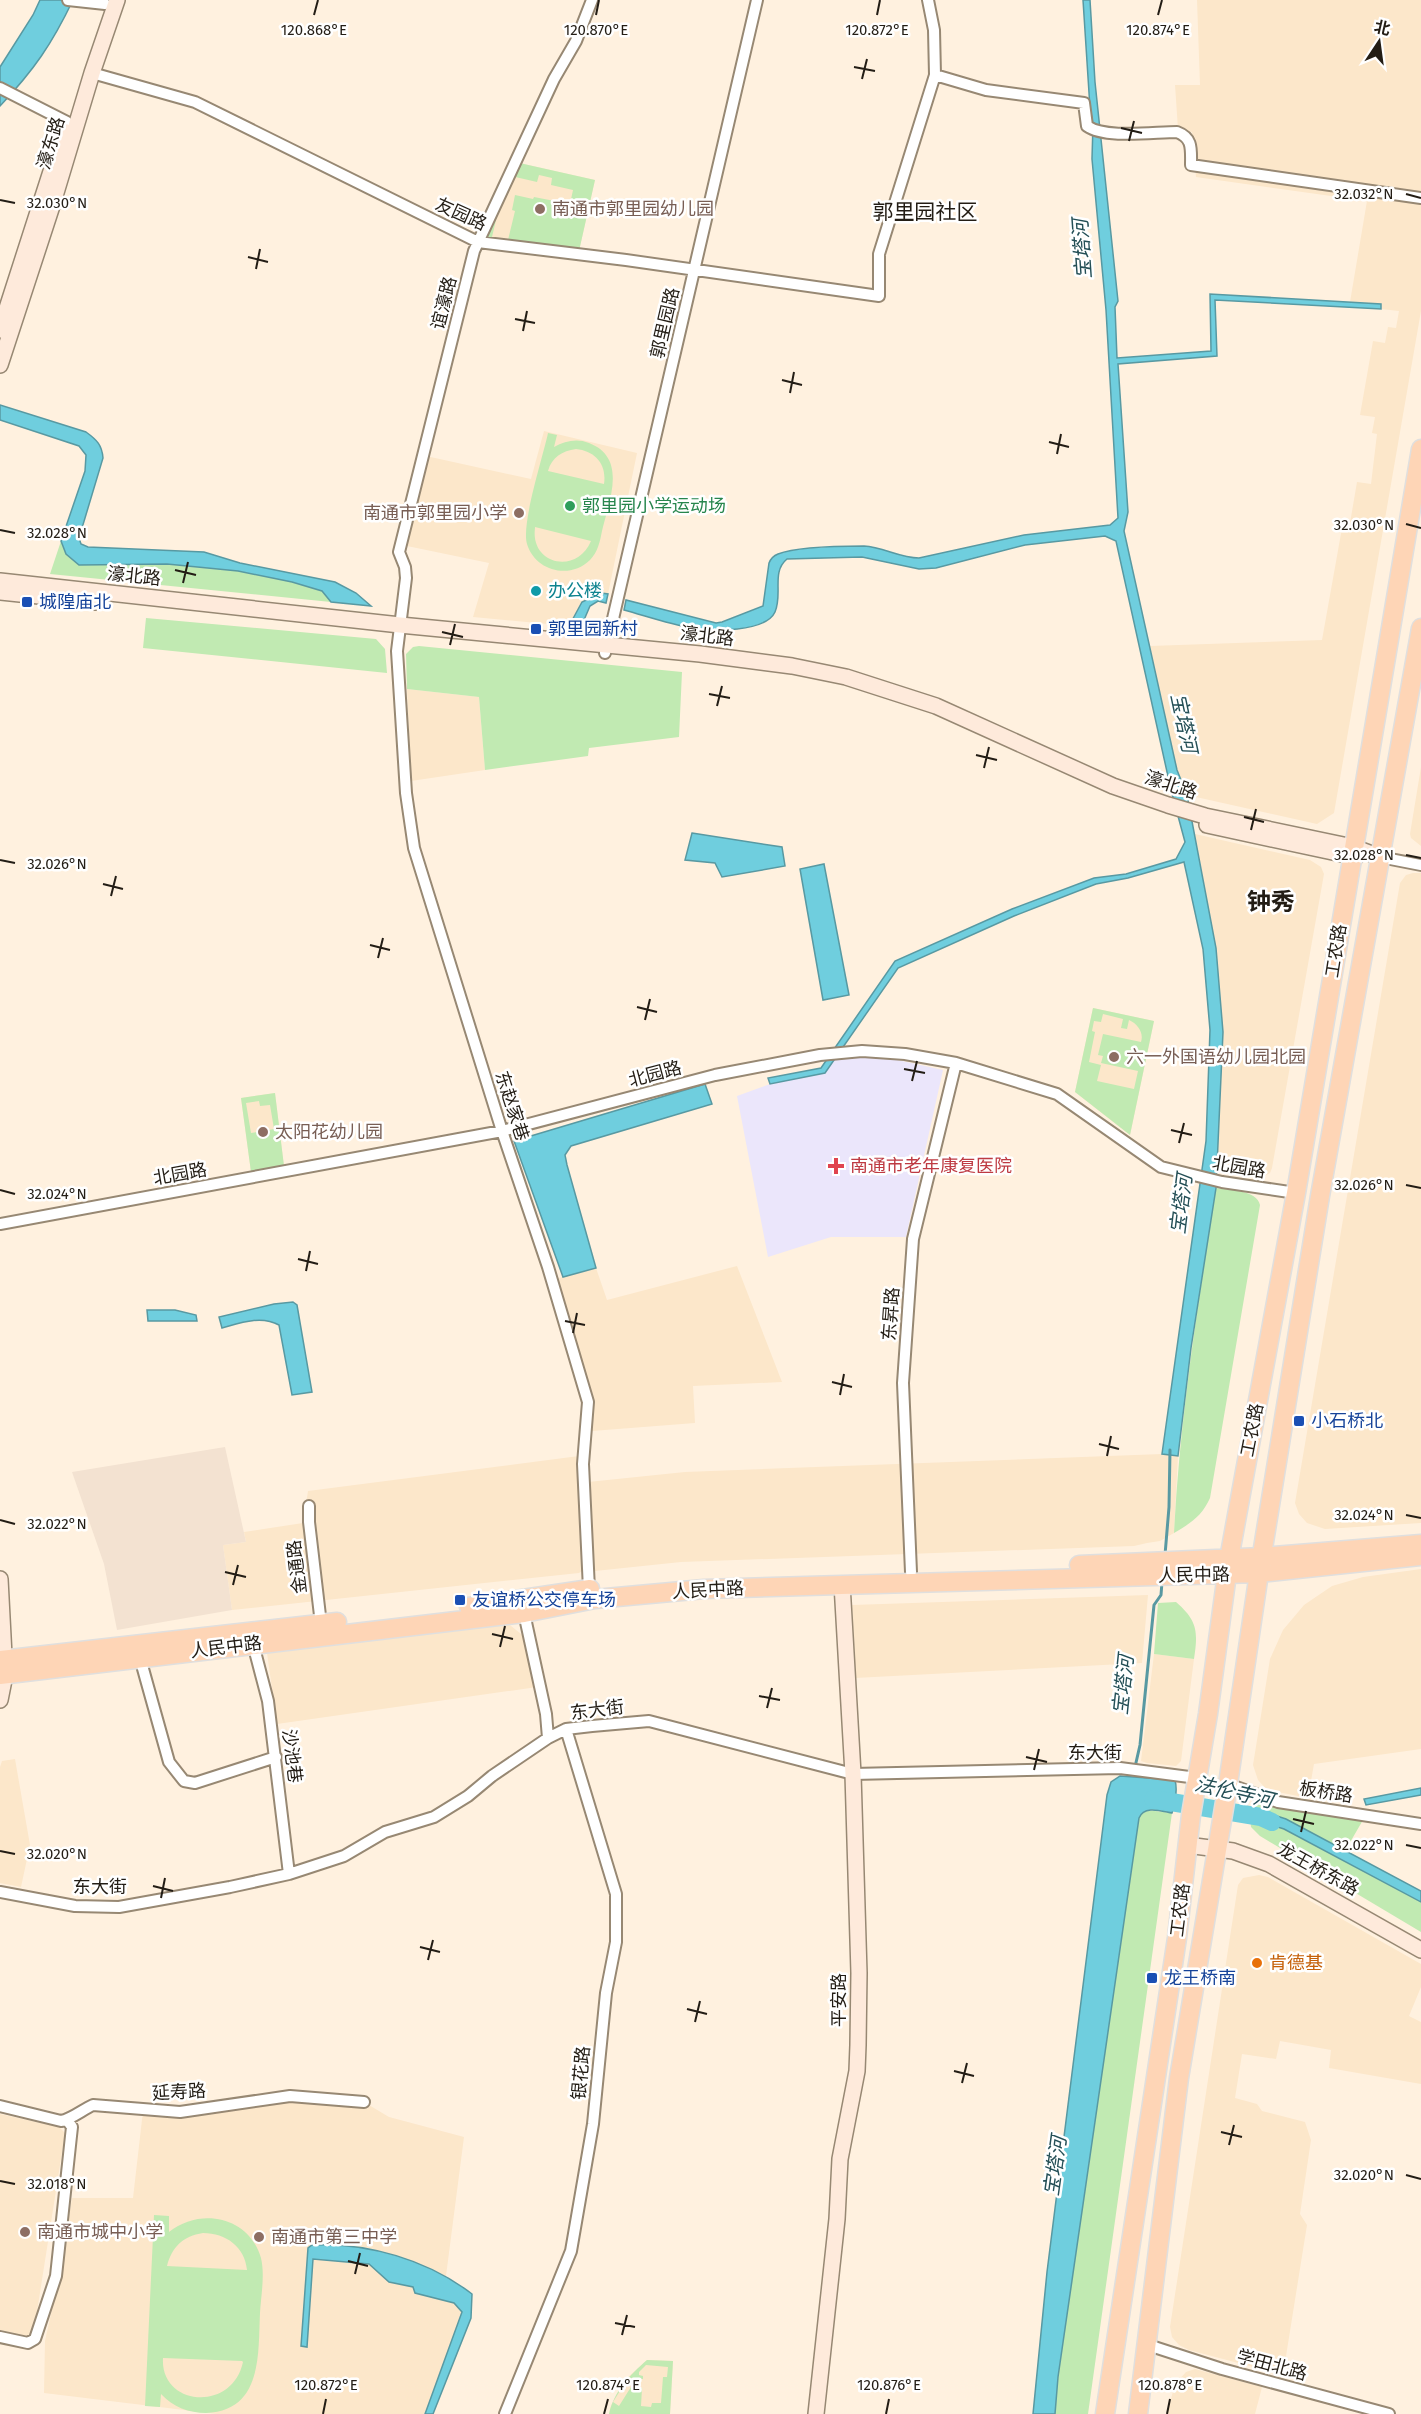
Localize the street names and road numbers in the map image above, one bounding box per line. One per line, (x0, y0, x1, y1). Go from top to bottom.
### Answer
street label: 濠东路 (33, 114, 69, 172)
street label: 友园路 (432, 193, 490, 235)
street label: 谊濠路 (427, 274, 461, 332)
street label: 郭里园路 (646, 285, 684, 361)
street label: 濠北路 (106, 562, 162, 590)
street label: 濠北路 (679, 622, 735, 650)
street label: 濠北路 (1142, 766, 1200, 804)
street label: 工农路 (1321, 923, 1351, 979)
street label: 北园路 (626, 1056, 684, 1092)
street label: 东赵家巷 (490, 1068, 534, 1144)
street label: 北园路 (1211, 1151, 1267, 1183)
street label: 北园路 (152, 1158, 208, 1190)
street label: 东昇路 (878, 1286, 904, 1342)
street label: 工农路 (1236, 1401, 1268, 1459)
street label: 金通路 (283, 1539, 311, 1595)
street label: 人民中路 (1158, 1563, 1230, 1587)
street label: 人民中路 (671, 1577, 745, 1603)
street label: 人民中路 (189, 1632, 263, 1662)
street label: 东大街 (569, 1696, 625, 1724)
street label: 沙池巷 (278, 1728, 306, 1784)
street label: 东大街 (1068, 1742, 1122, 1764)
street label: 板桥路 (1298, 1777, 1354, 1807)
street label: 龙王桥东路 (1273, 1838, 1363, 1900)
street label: 东大街 (73, 1876, 127, 1898)
street label: 工农路 (1166, 1882, 1194, 1938)
street label: 平安路 (828, 1973, 850, 2027)
street label: 银花路 (568, 2045, 594, 2101)
street label: 延寿路 (151, 2080, 207, 2104)
street label: 学田北路 (1234, 2345, 1310, 2385)

